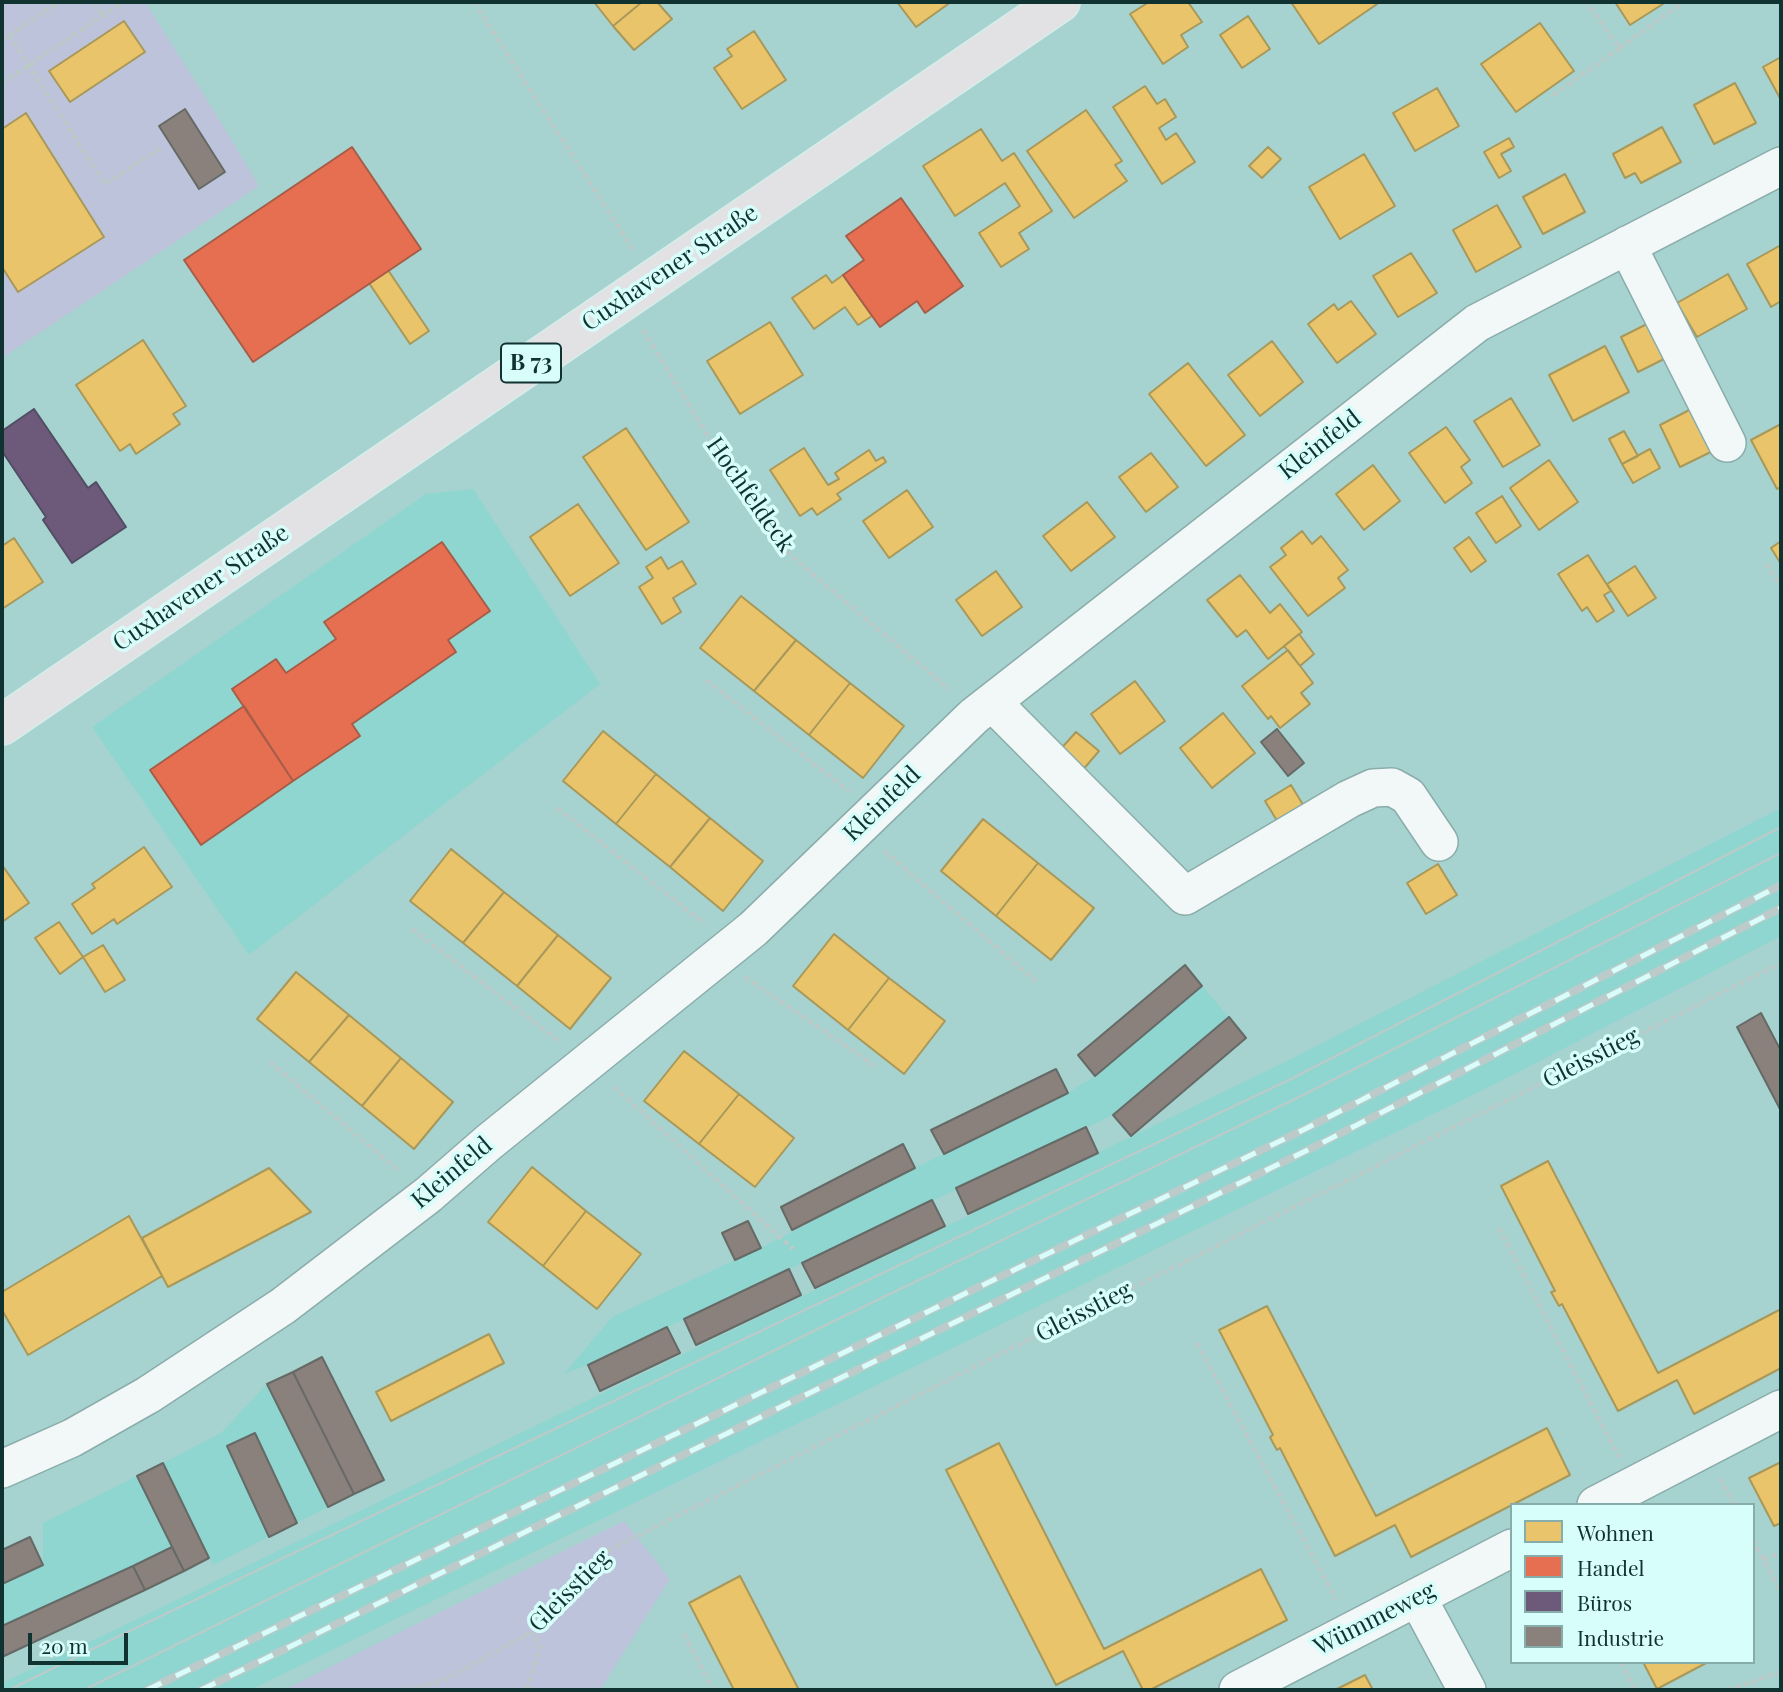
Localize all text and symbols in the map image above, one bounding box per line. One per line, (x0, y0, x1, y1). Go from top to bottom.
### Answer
street label: Cuxhavener Straße (577, 198, 763, 338)
road number: B 73 (501, 344, 561, 382)
street label: Kleinfeld (1273, 404, 1367, 486)
street label: Hochfeldeck (700, 432, 800, 558)
street label: Cuxhavener Straße (108, 518, 294, 658)
street label: Kleinfeld (837, 760, 927, 848)
street label: Gleisstieg (1538, 1021, 1644, 1095)
street label: Kleinfeld (406, 1131, 498, 1215)
street label: Gleisstieg (1031, 1275, 1137, 1349)
legend (1510, 1503, 1755, 1664)
text: Wohnen (1577, 1518, 1654, 1546)
street label: Gleisstieg (523, 1544, 617, 1638)
text: Handel (1577, 1553, 1645, 1581)
street label: Wümmeweg (1309, 1576, 1441, 1662)
text: Büros (1577, 1588, 1632, 1616)
scale bar (32, 1618, 131, 1662)
text: Industrie (1577, 1623, 1664, 1651)
text: 20 m (41, 1631, 88, 1659)

